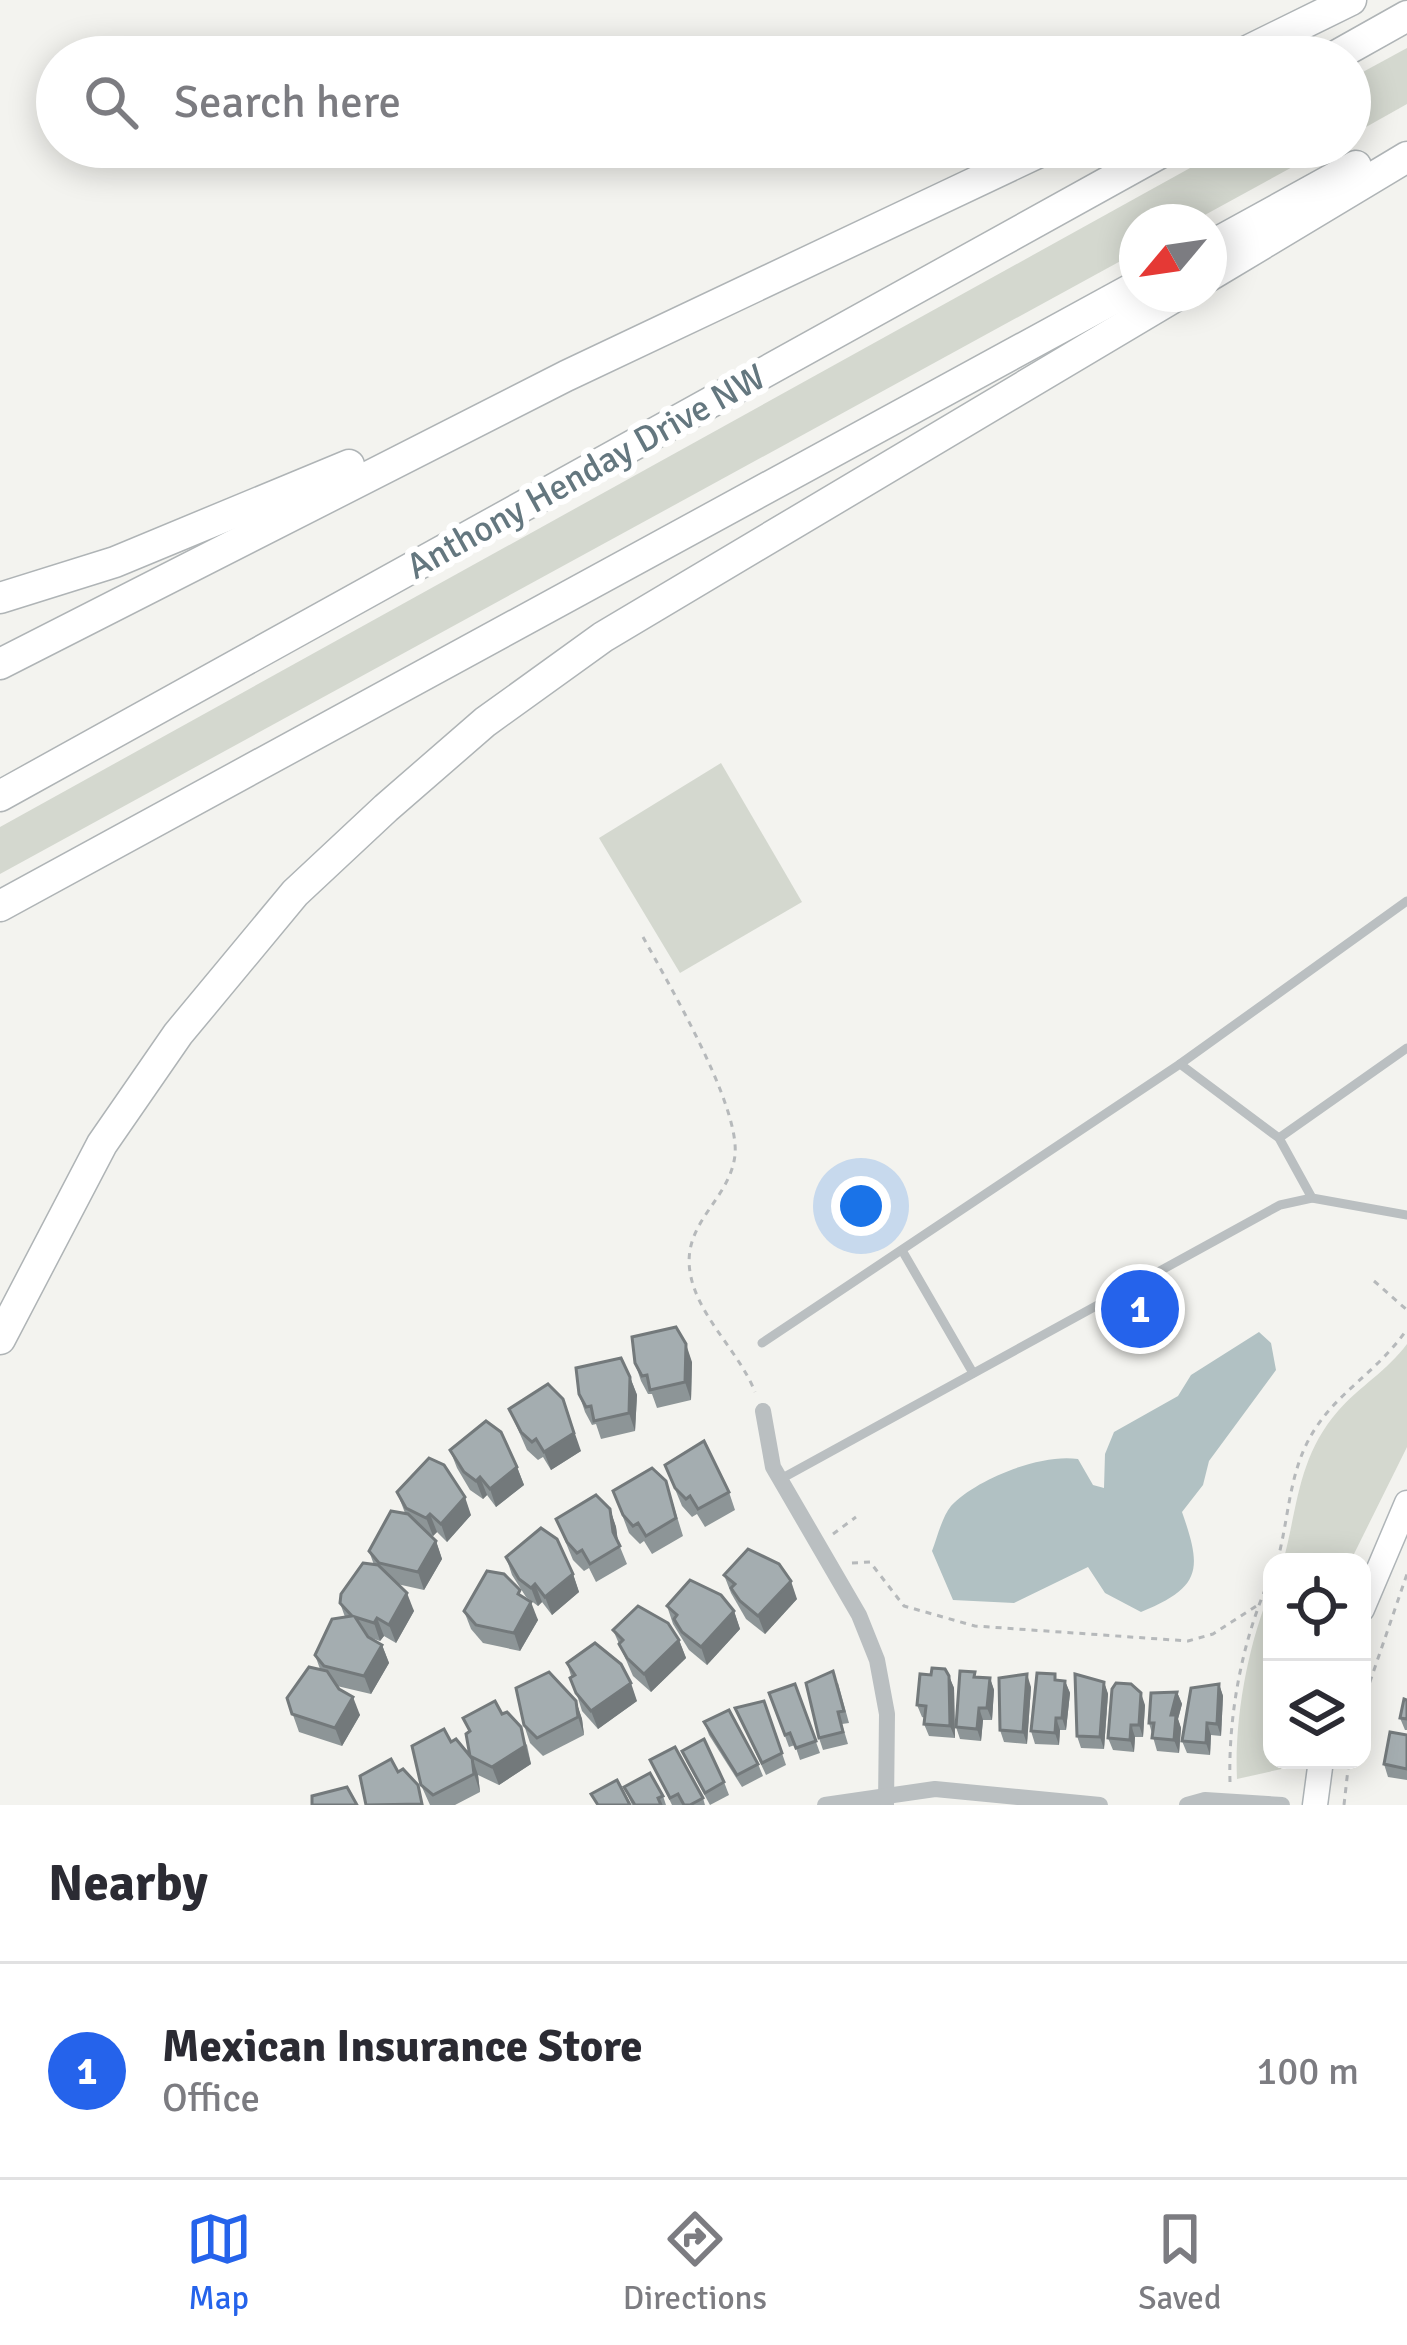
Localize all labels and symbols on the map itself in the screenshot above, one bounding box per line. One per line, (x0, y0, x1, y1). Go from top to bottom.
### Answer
north arrow (1119, 204, 1227, 312)
street label: Anthony Henday Drive NW (399, 355, 773, 589)
your location (831, 1176, 891, 1236)
pin: 1 (1101, 1264, 1179, 1354)

